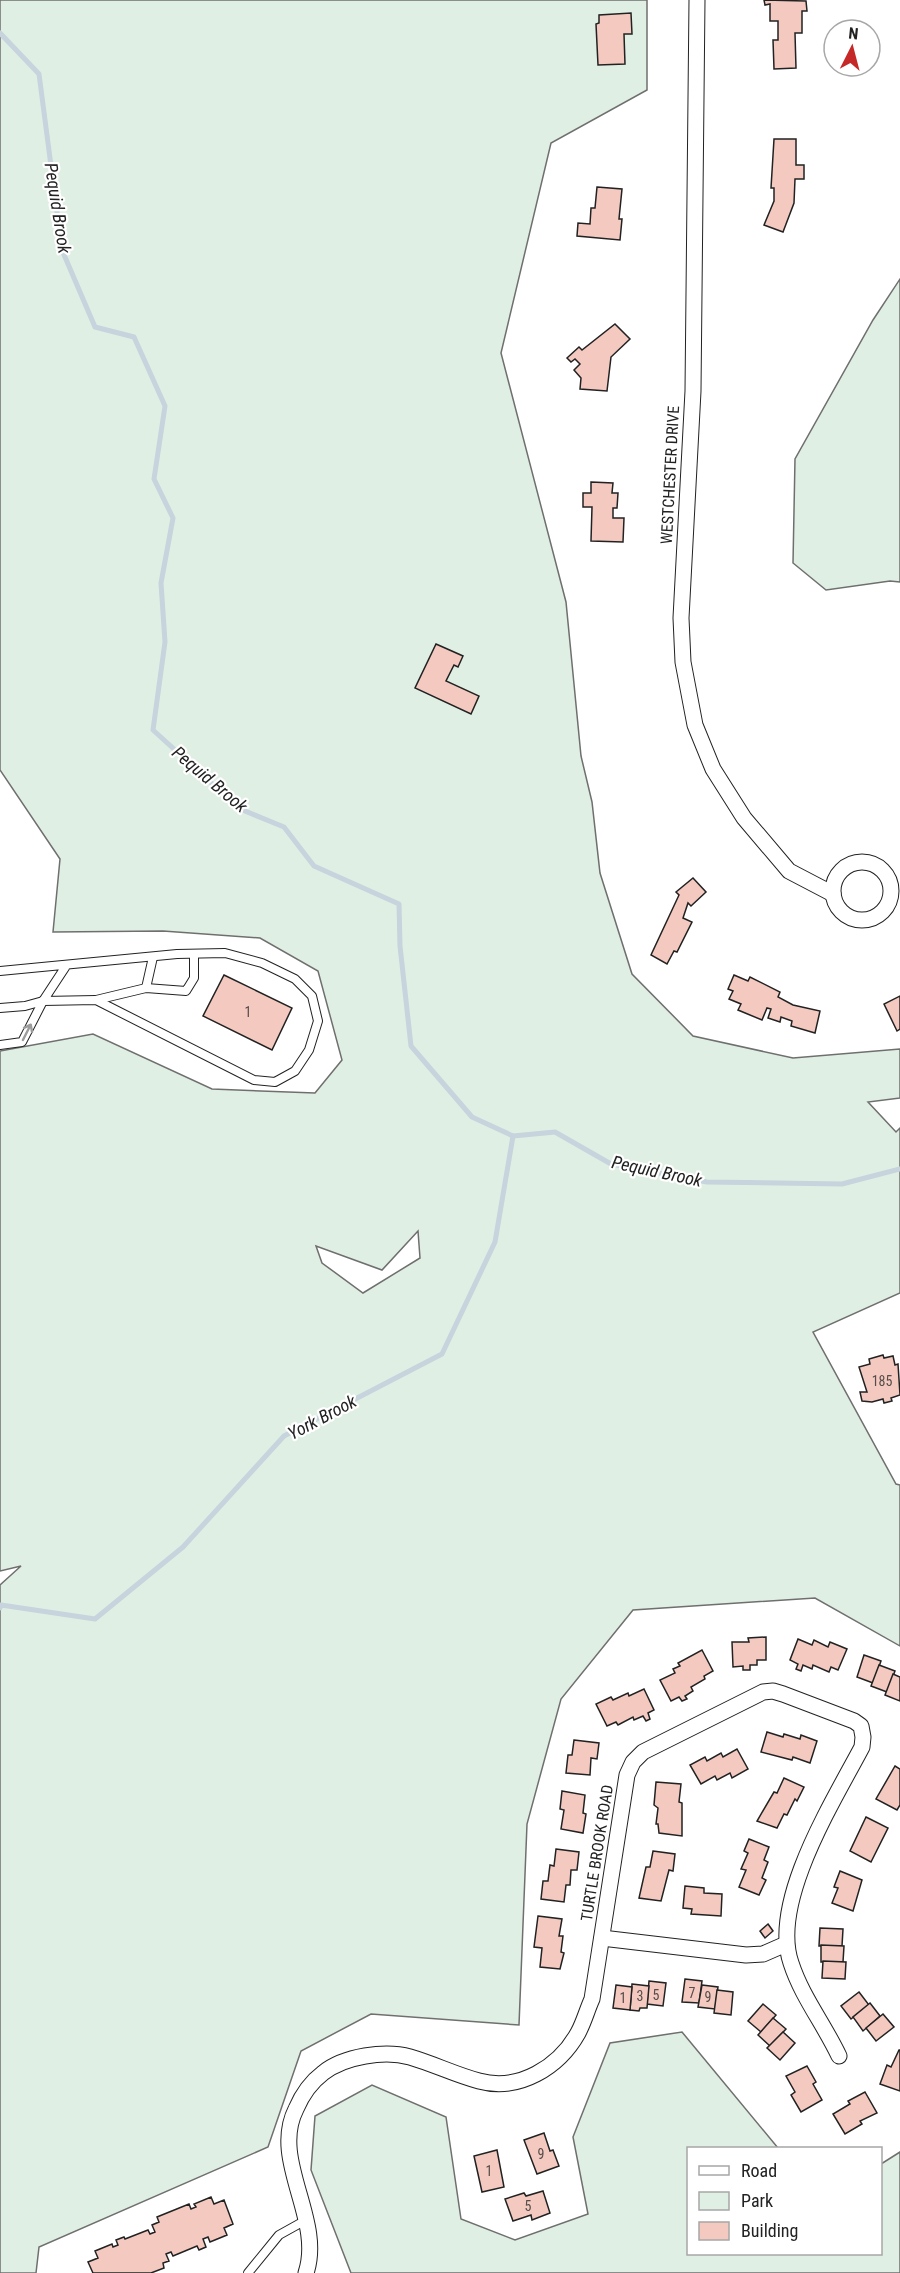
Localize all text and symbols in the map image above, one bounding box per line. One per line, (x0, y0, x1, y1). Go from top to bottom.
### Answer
north arrow (822, 18, 882, 78)
text: N (848, 24, 859, 44)
water label: Pequid Brook (40, 161, 76, 256)
street label: WESTCHESTER DRIVE (657, 405, 683, 545)
water label: Pequid Brook (168, 741, 253, 817)
house number: 1 (245, 1004, 251, 1020)
one-way arrow (22, 1023, 34, 1041)
water label: Pequid Brook (610, 1151, 705, 1191)
house number: 185 (872, 1373, 892, 1389)
water label: York Brook (284, 1390, 361, 1444)
street label: TURTLE BROOK ROAD (577, 1783, 617, 1923)
house number: 7 (689, 1985, 696, 2001)
house number: 5 (653, 1987, 660, 2003)
house number: 3 (637, 1988, 643, 2004)
house number: 9 (705, 1989, 711, 2005)
house number: 1 (620, 1990, 626, 2006)
house number: 9 (538, 2146, 544, 2162)
legend (687, 2147, 882, 2255)
text: Road (741, 2160, 777, 2181)
house number: 1 (486, 2163, 492, 2179)
text: Park (741, 2190, 773, 2211)
house number: 5 (525, 2198, 532, 2214)
text: Building (741, 2220, 798, 2241)

